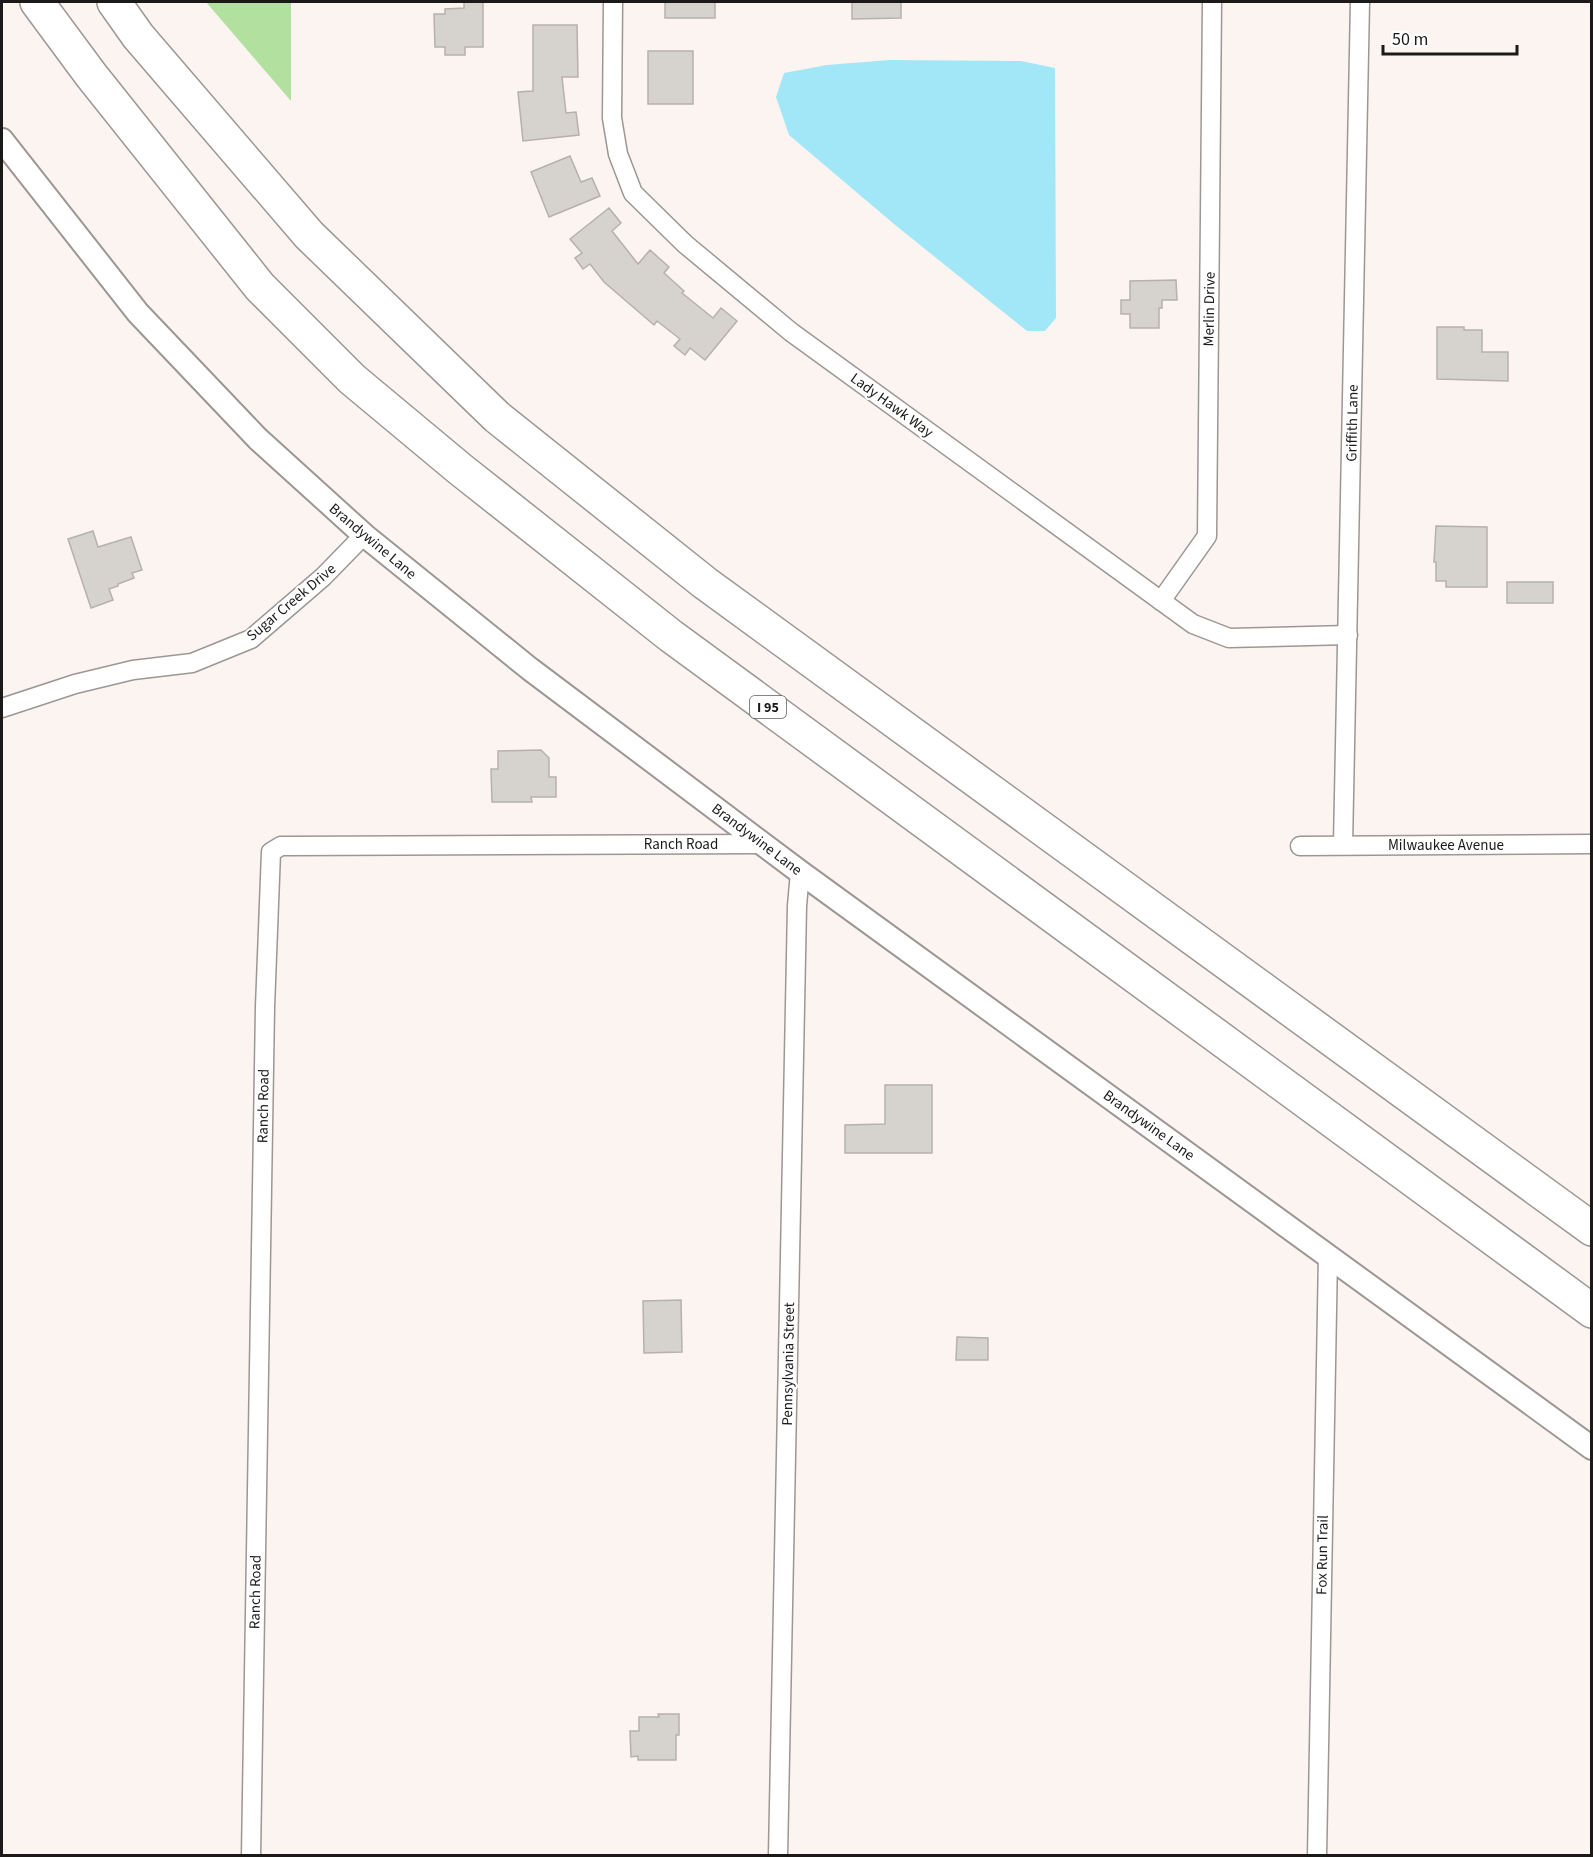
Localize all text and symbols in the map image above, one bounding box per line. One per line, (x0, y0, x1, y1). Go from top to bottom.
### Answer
scale bar (1383, 18, 1516, 56)
text: 50 m (1392, 27, 1428, 52)
street label: Merlin Drive (1198, 271, 1221, 347)
street label: Lady Hawk Way (846, 368, 937, 443)
street label: Griffith Lane (1341, 384, 1364, 462)
street label: Brandywine Lane (324, 499, 421, 584)
street label: Sugar Creek Drive (242, 559, 340, 646)
road number: I 95 (750, 696, 786, 718)
street label: Brandywine Lane (707, 798, 806, 880)
street label: Ranch Road (644, 834, 718, 855)
street label: Milwaukee Avenue (1388, 835, 1504, 856)
street label: Ranch Road (252, 1069, 275, 1143)
street label: Brandywine Lane (1099, 1085, 1199, 1166)
street label: Pennsylvania Street (777, 1302, 800, 1426)
street label: Fox Run Trail (1311, 1515, 1334, 1595)
street label: Ranch Road (244, 1555, 267, 1629)

